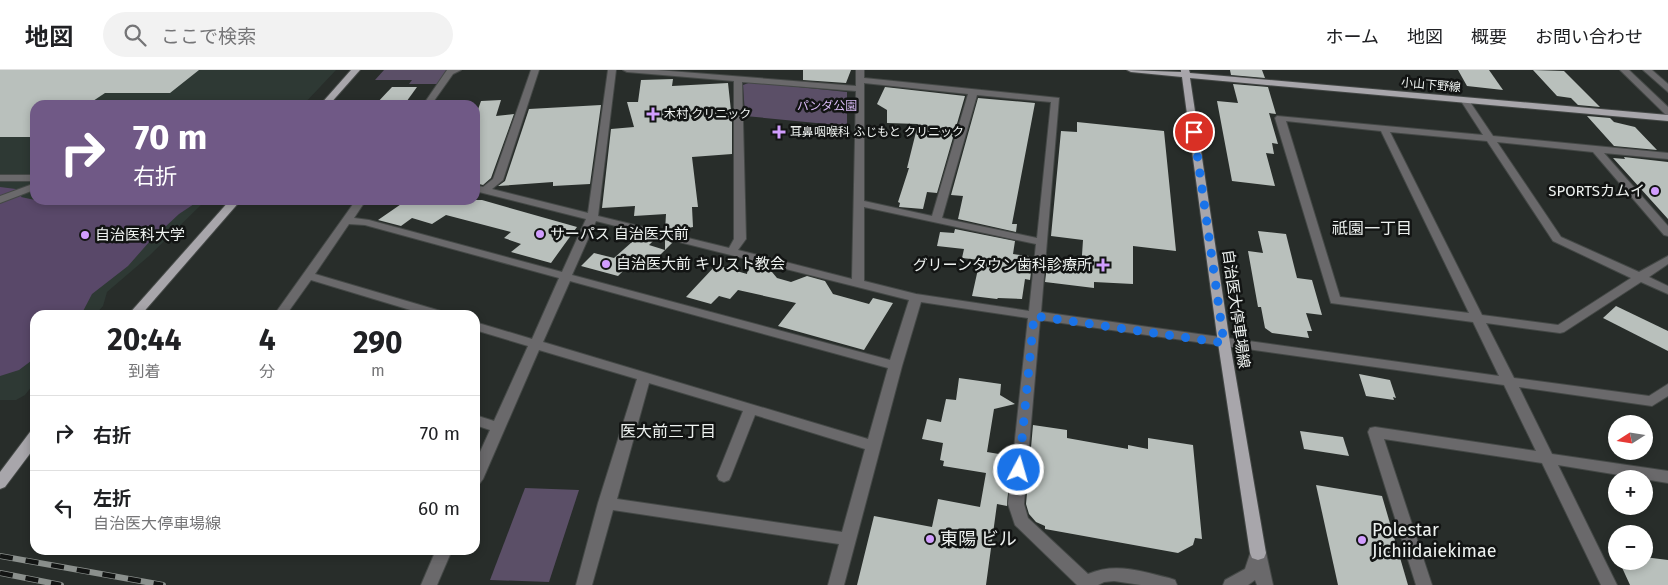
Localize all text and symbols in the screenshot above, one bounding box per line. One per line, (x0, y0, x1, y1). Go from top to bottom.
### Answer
search box (103, 12, 453, 57)
icon: search (121, 21, 149, 49)
text: 地図 (25, 23, 73, 51)
text: ここで検索 (161, 25, 256, 48)
text: ホーム (1326, 26, 1379, 48)
text: 地図 (1407, 26, 1443, 48)
text: 概要 (1471, 26, 1507, 48)
text: お問い合わせ (1535, 26, 1643, 48)
street label: 小山下野線 (1400, 75, 1462, 95)
park label: パンダ公園 (797, 99, 857, 113)
marker: 木村 クリニック (646, 107, 660, 121)
place label: 木村 クリニック (664, 107, 751, 121)
pin (1173, 111, 1215, 153)
text: 70 m (133, 116, 207, 158)
icon: arrive (1180, 118, 1208, 146)
icon: right (50, 120, 115, 185)
marker: 耳鼻咽喉科 ふじもと クリニック (772, 125, 786, 139)
place label: 耳鼻咽喉科 ふじもと クリニック (790, 125, 964, 139)
text: 右折 (133, 163, 177, 190)
place label: SPORTSカムイ (1548, 182, 1645, 200)
marker: SPORTSカムイ (1649, 185, 1661, 197)
district label: 祇園一丁目 (1332, 219, 1412, 238)
place label: サーパス 自治医大前 (550, 225, 689, 243)
place label: 自治医科大学 (95, 226, 185, 244)
marker: サーパス 自治医大前 (534, 228, 546, 240)
marker: 自治医科大学 (79, 229, 91, 241)
street label: 自治医大停車場線 (1219, 248, 1253, 370)
place label: 自治医大前 キリスト教会 (616, 255, 785, 273)
place label: グリーンタウン歯科診療所 (913, 256, 1092, 274)
marker: 自治医大前 キリスト教会 (600, 258, 612, 270)
marker: グリーンタウン歯科診療所 (1096, 258, 1110, 272)
text: 20:44 (107, 322, 181, 358)
text: 4 (259, 322, 276, 358)
text: 290 (353, 325, 403, 361)
text: m (371, 361, 385, 380)
text: 到着 (128, 362, 160, 381)
text: 分 (259, 362, 275, 381)
north arrow (1608, 415, 1652, 460)
map controls (1608, 415, 1653, 570)
icon: right (50, 419, 78, 447)
text: 70 m (420, 422, 460, 445)
district label: 医大前三丁目 (620, 422, 716, 441)
text: 右折 (93, 424, 131, 447)
position arrow (992, 443, 1044, 495)
button: + (1608, 470, 1653, 515)
text: 左折 (93, 487, 131, 510)
icon: left (50, 494, 78, 522)
text: 60 m (418, 497, 460, 520)
text: 自治医大停車場線 (93, 514, 221, 533)
place label: Polestar Jichiidaiekimae (1372, 519, 1497, 562)
button: − (1608, 525, 1653, 570)
place label: 東陽 ビル (940, 528, 1017, 550)
marker: 東陽 ビル (924, 533, 936, 545)
marker: Polestar Jichiidaiekimae (1356, 534, 1368, 546)

